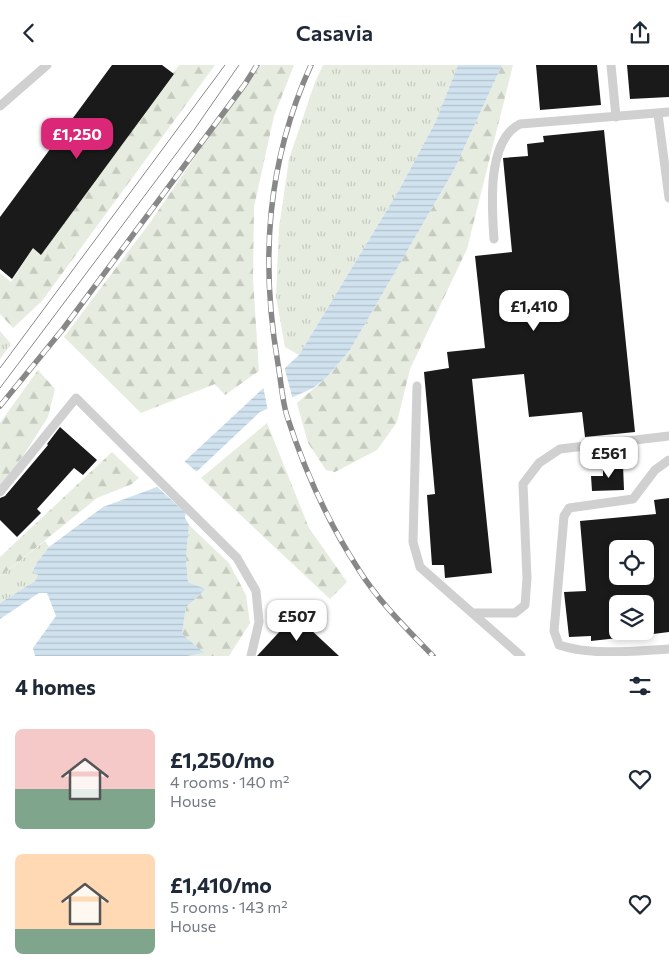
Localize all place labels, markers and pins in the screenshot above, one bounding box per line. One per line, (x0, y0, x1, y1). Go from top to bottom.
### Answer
pin: £1,250 (36, 117, 118, 160)
pin: £1,410 (493, 289, 575, 332)
pin: £561 (579, 437, 639, 479)
pin: £507 (267, 599, 327, 642)

